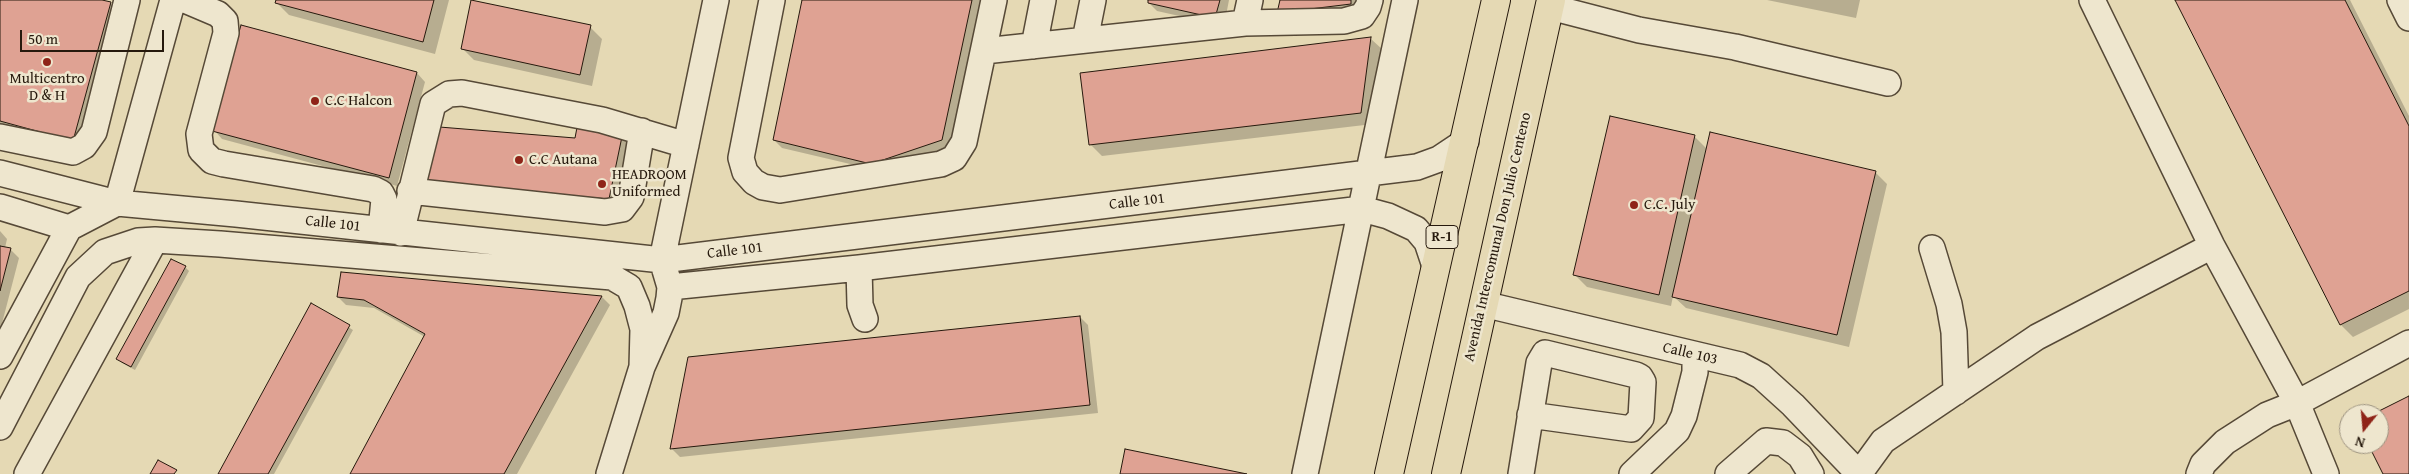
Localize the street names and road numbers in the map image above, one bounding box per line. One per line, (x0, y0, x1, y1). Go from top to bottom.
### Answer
street label: Avenida Intercomunal Don Julio Centeno (1461, 111, 1535, 363)
street label: Calle 101 (1108, 190, 1166, 214)
street label: Calle 101 (304, 212, 362, 236)
road number: R-1 (1426, 226, 1458, 248)
street label: Calle 101 (706, 239, 764, 263)
street label: Calle 103 (1661, 339, 1719, 369)

